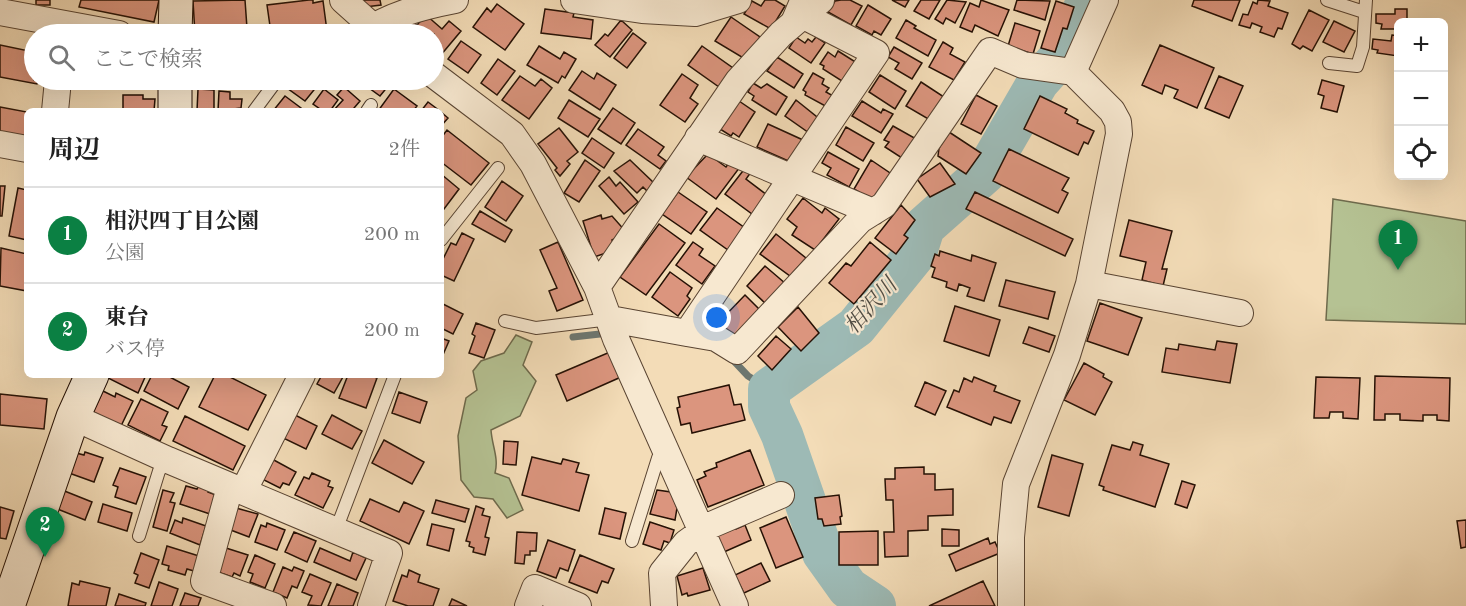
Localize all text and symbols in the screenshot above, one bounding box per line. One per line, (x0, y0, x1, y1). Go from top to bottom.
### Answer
map controls (1394, 18, 1448, 180)
button: + (1394, 18, 1448, 72)
search box (24, 24, 444, 90)
icon: search (45, 41, 78, 74)
text: ここで検索 (93, 49, 203, 71)
button: − (1394, 72, 1448, 126)
button: locate (1394, 126, 1448, 180)
text: 周辺 (48, 138, 100, 164)
text: 2件 (388, 140, 420, 160)
text: 相沢四丁目公園 (105, 211, 259, 233)
pin: 1 (1378, 220, 1418, 270)
text: 1 (62, 225, 73, 245)
text: 200 m (364, 225, 420, 245)
text: 公園 (105, 244, 145, 264)
water label: 相沢川 (840, 272, 903, 338)
your location (702, 303, 731, 332)
text: 東台 (105, 307, 149, 329)
text: 2 (62, 321, 73, 341)
text: 200 m (364, 321, 420, 341)
text: バス停 (105, 340, 165, 360)
pin: 2 (26, 508, 64, 557)

